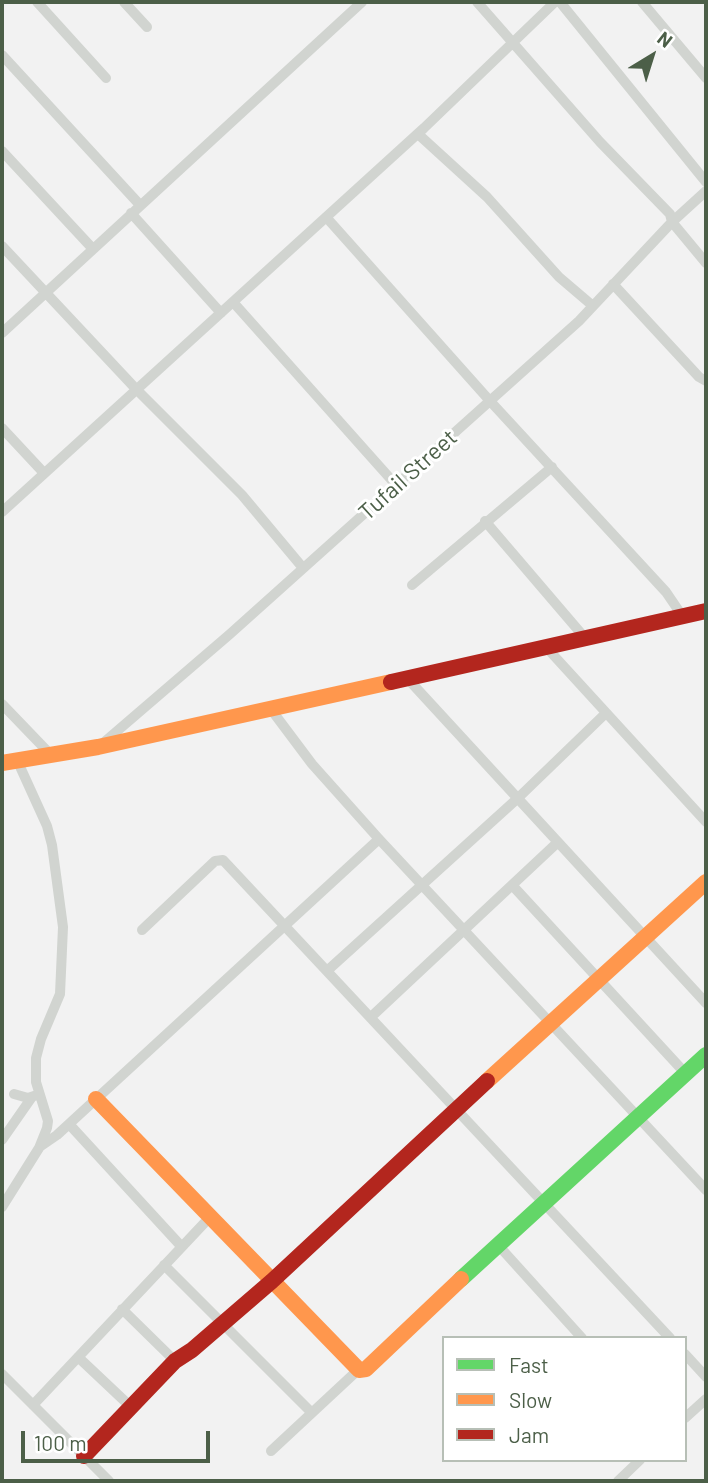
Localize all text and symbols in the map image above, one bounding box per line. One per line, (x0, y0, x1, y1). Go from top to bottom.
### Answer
north arrow (617, 21, 687, 91)
text: N (653, 26, 677, 52)
street label: Tufail Street (353, 424, 463, 526)
legend (442, 1336, 687, 1462)
text: Fast (509, 1352, 549, 1377)
text: Slow (509, 1387, 552, 1412)
scale bar (24, 1416, 214, 1460)
text: Jam (509, 1422, 549, 1447)
text: 100 m (34, 1430, 87, 1455)

